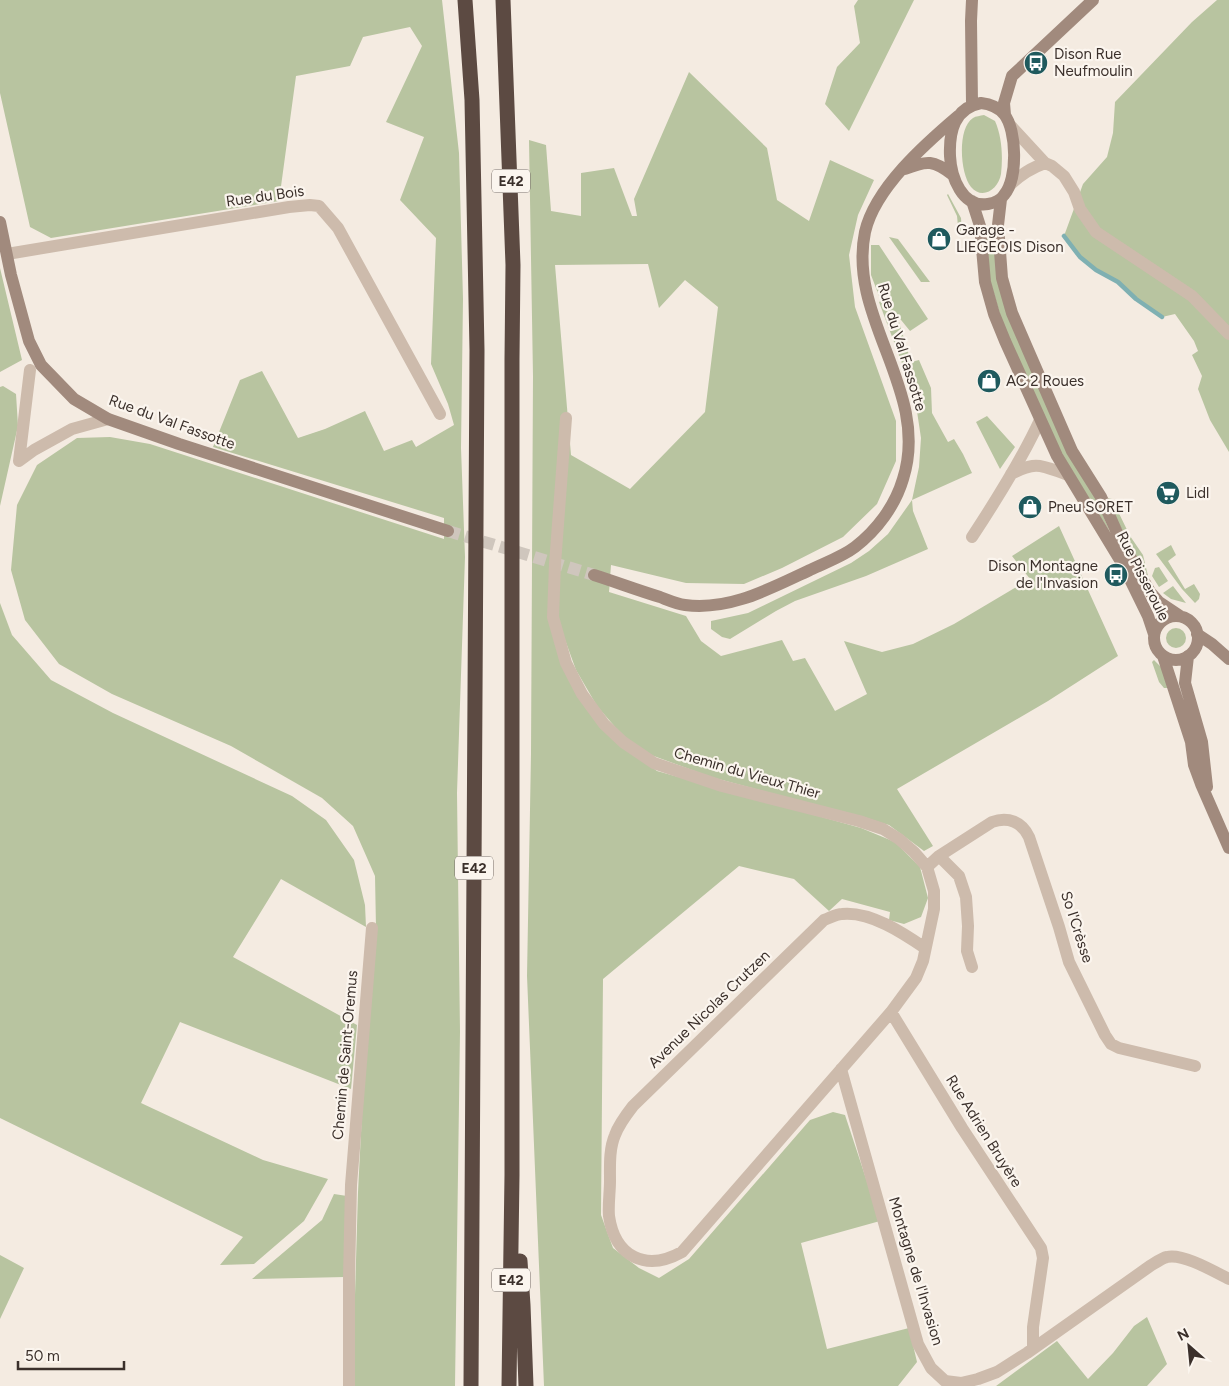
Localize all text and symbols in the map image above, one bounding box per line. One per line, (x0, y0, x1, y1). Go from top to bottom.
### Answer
place label: Dison Rue Neufmoulin (1054, 45, 1133, 80)
bus stop icon: Dison Rue Neufmoulin (1023, 50, 1049, 76)
road number: E42 (492, 170, 530, 192)
street label: Rue du Bois (225, 182, 305, 210)
place label: Garage - LIEGEOIS Dison (956, 221, 1064, 256)
shop icon: Garage - LIEGEOIS Dison (926, 226, 952, 252)
street label: Rue du Val Fassotte (874, 281, 930, 413)
shop icon: AC 2 Roues (976, 368, 1002, 394)
place label: AC 2 Roues (1006, 372, 1084, 390)
street label: Rue du Val Fassotte (106, 391, 238, 453)
supermarket icon: Lidl (1155, 480, 1181, 506)
place label: Lidl (1186, 484, 1209, 502)
shop icon: Pneu SORET (1017, 494, 1043, 520)
place label: Pneu SORET (1048, 498, 1133, 516)
street label: Rue Pisseroule (1113, 528, 1173, 624)
place label: Dison Montagne de l'Invasion (988, 557, 1098, 592)
bus stop icon: Dison Montagne de l'Invasion (1103, 562, 1129, 588)
street label: Chemin du Vieux Thier (672, 744, 822, 802)
road number: E42 (455, 856, 493, 880)
street label: So l'Crèsse (1057, 889, 1097, 965)
street label: Avenue Nicolas Crutzen (645, 946, 773, 1072)
street label: Chemin de Saint-Oremus (329, 970, 361, 1140)
street label: Rue Adrien Bruyère (942, 1071, 1026, 1191)
street label: Montagne de l'Invasion (885, 1195, 947, 1347)
road number: E42 (492, 1268, 530, 1292)
north arrow (1164, 1321, 1214, 1371)
text: N (1175, 1325, 1192, 1345)
scale bar (18, 1338, 124, 1370)
text: 50 m (25, 1347, 60, 1365)

